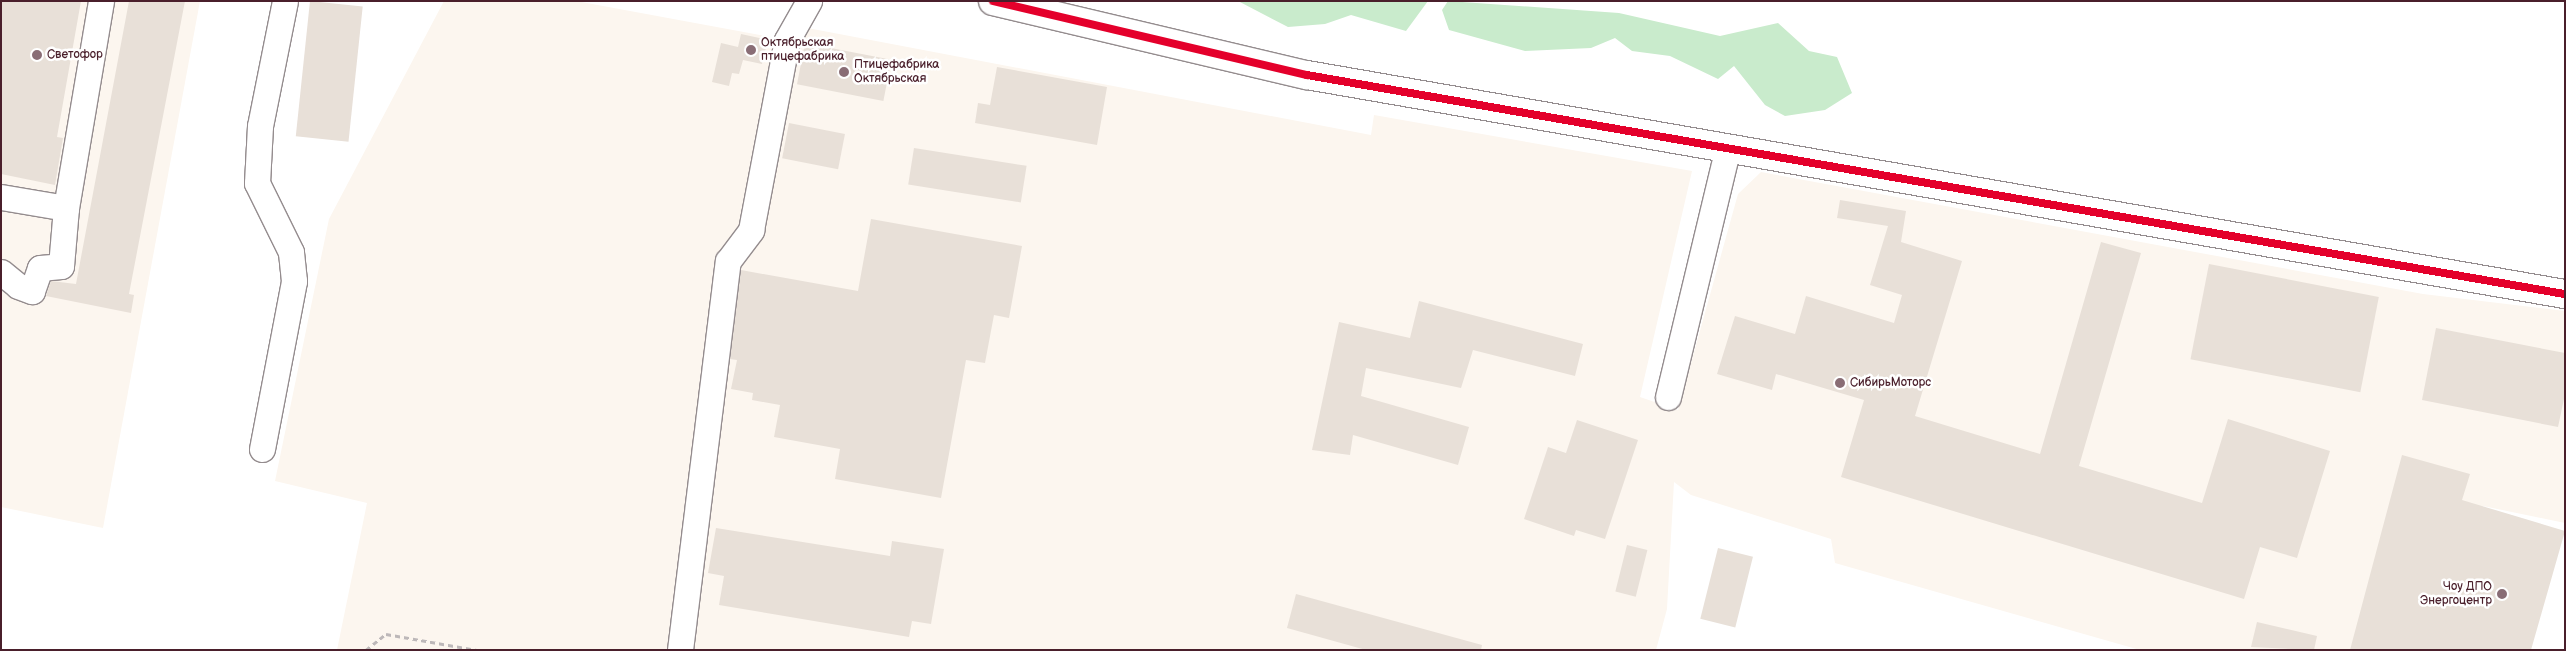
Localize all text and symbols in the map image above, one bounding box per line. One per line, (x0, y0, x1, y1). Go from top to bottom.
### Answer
place label: Октябрьская птицефабрика (761, 36, 844, 64)
marker: Октябрьская птицефабрика (745, 44, 757, 56)
place label: Светофор (47, 48, 103, 62)
marker: Светофор (31, 49, 43, 61)
place label: Птицефабрика Октябрьская (854, 58, 939, 86)
marker: Птицефабрика Октябрьская (838, 66, 850, 78)
place label: СибирьМоторс (1850, 376, 1931, 390)
marker: СибирьМоторс (1834, 377, 1846, 389)
place label: Чоу ДПО Энергоцентр (2420, 580, 2492, 608)
marker: Чоу ДПО Энергоцентр (2496, 588, 2508, 600)

